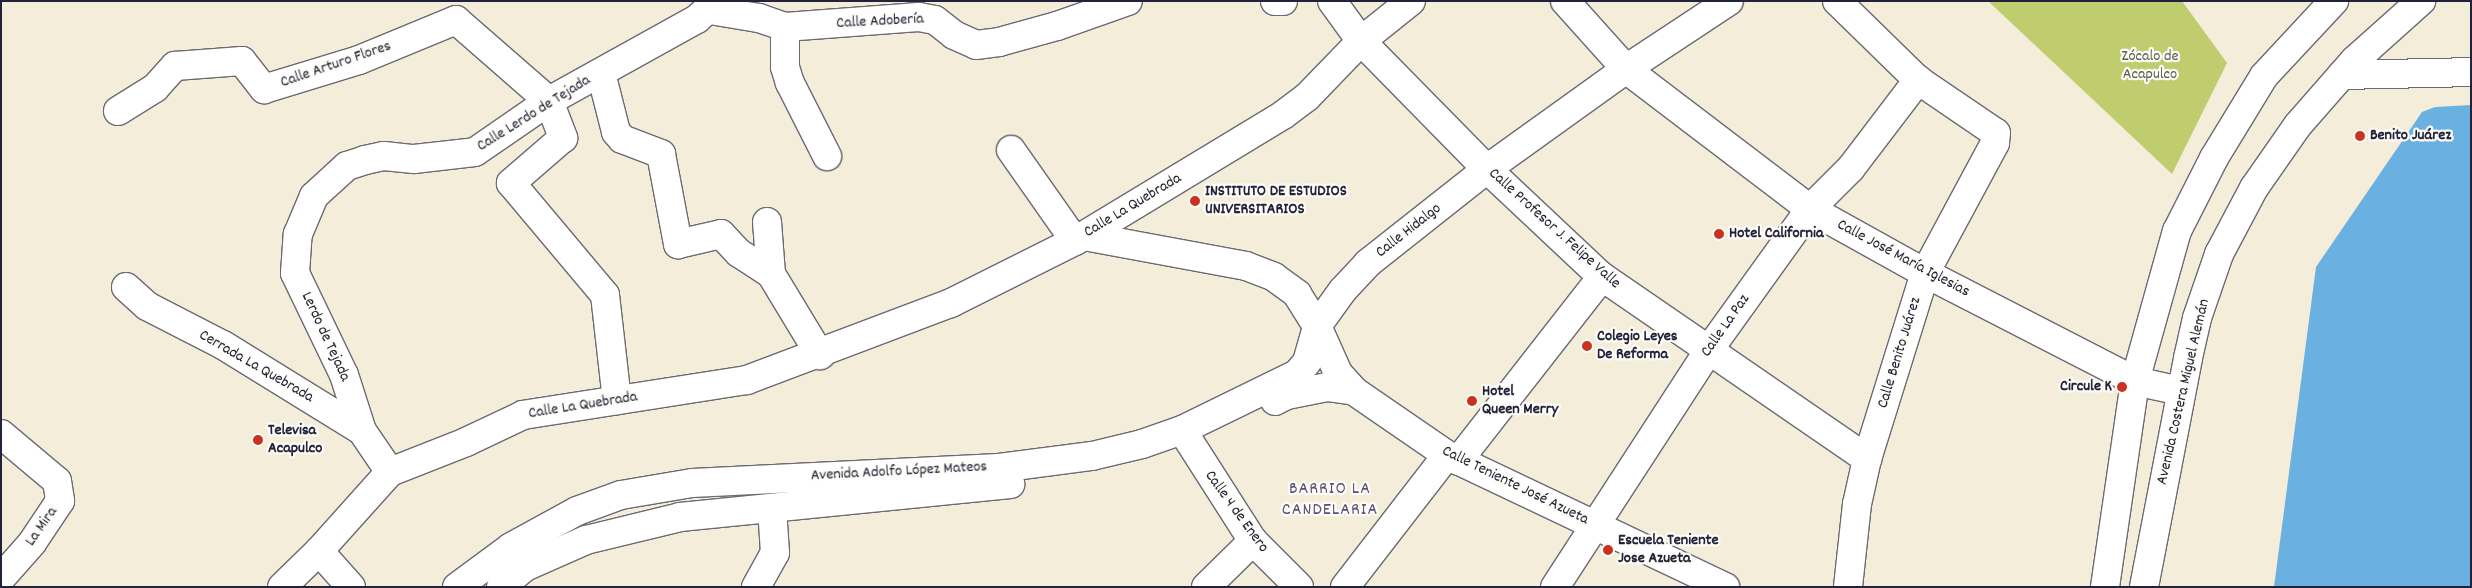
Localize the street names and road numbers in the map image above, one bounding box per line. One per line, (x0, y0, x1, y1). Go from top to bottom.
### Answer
street label: Calle Adobería (836, 10, 924, 34)
street label: Calle Arturo Flores (278, 37, 394, 93)
street label: Calle Lerdo de Tejada (474, 71, 594, 157)
street label: Calle Profesor J. Felipe Valle (1484, 165, 1624, 293)
street label: Calle La Quebrada (1081, 169, 1185, 243)
street label: Calle Hidalgo (1372, 199, 1446, 263)
street label: Calle José María Iglesias (1833, 216, 1973, 302)
street label: Lerdo de Tejada (296, 289, 354, 385)
street label: Calle La Paz (1697, 291, 1755, 361)
street label: Calle Benito Juárez (1874, 295, 1926, 411)
street label: Avenida Costera Miguel Alemán (2153, 297, 2215, 487)
street label: Cerrada La Quebrada (195, 326, 317, 408)
street label: Calle La Quebrada (527, 388, 639, 424)
street label: Calle Teniente José Azueta (1438, 442, 1592, 530)
street label: Avenida Adolfo López Mateos (810, 458, 988, 486)
street label: Calle 4 de Enero (1200, 467, 1272, 557)
street label: La Mira (22, 504, 62, 550)

